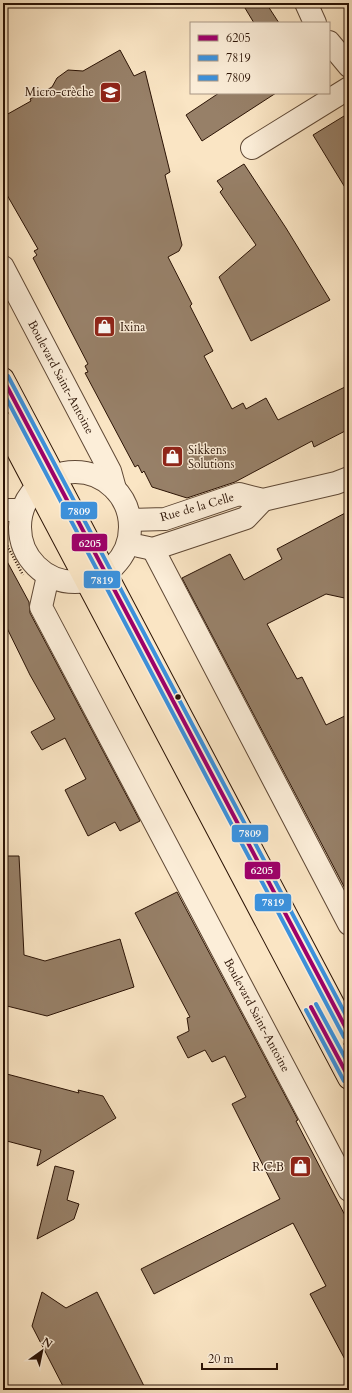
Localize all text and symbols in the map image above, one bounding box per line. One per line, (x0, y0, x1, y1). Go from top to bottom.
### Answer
legend (190, 22, 330, 94)
text: 6205 (226, 30, 251, 46)
text: 7819 (226, 50, 251, 66)
text: 7809 (226, 70, 251, 86)
school or university icon: Micro-crèche (97, 79, 123, 105)
place label: Micro-crèche (25, 84, 94, 100)
shop icon: Ixina (91, 314, 117, 340)
street label: Boulevard Saint-Antoine (24, 317, 98, 437)
place label: Ixina (120, 319, 146, 335)
place label: Sikkens Solutions (188, 442, 235, 472)
shop icon: Sikkens Solutions (159, 444, 185, 470)
street label: Rue de la Celle (158, 489, 236, 525)
line badge: 7809 (60, 501, 98, 520)
text: 7809 (68, 504, 91, 519)
line badge: 6205 (71, 533, 108, 552)
text: 6205 (79, 536, 102, 551)
line badge: 7819 (83, 570, 121, 589)
text: 7819 (91, 573, 114, 588)
unlabelled marker (173, 692, 183, 702)
line badge: 7809 (231, 824, 269, 843)
text: 7809 (239, 826, 262, 841)
line badge: 6205 (244, 861, 281, 880)
text: 6205 (251, 863, 274, 878)
line badge: 7819 (254, 893, 292, 912)
text: 7819 (262, 895, 285, 910)
street label: Boulevard Saint-Antoine (220, 955, 294, 1075)
shop icon: R.C.B (287, 1154, 313, 1180)
place label: R.C.B (252, 1159, 284, 1175)
north arrow (22, 1331, 62, 1371)
text: N (39, 1334, 56, 1352)
scale bar (202, 1345, 277, 1371)
text: 20 m (208, 1351, 235, 1367)

